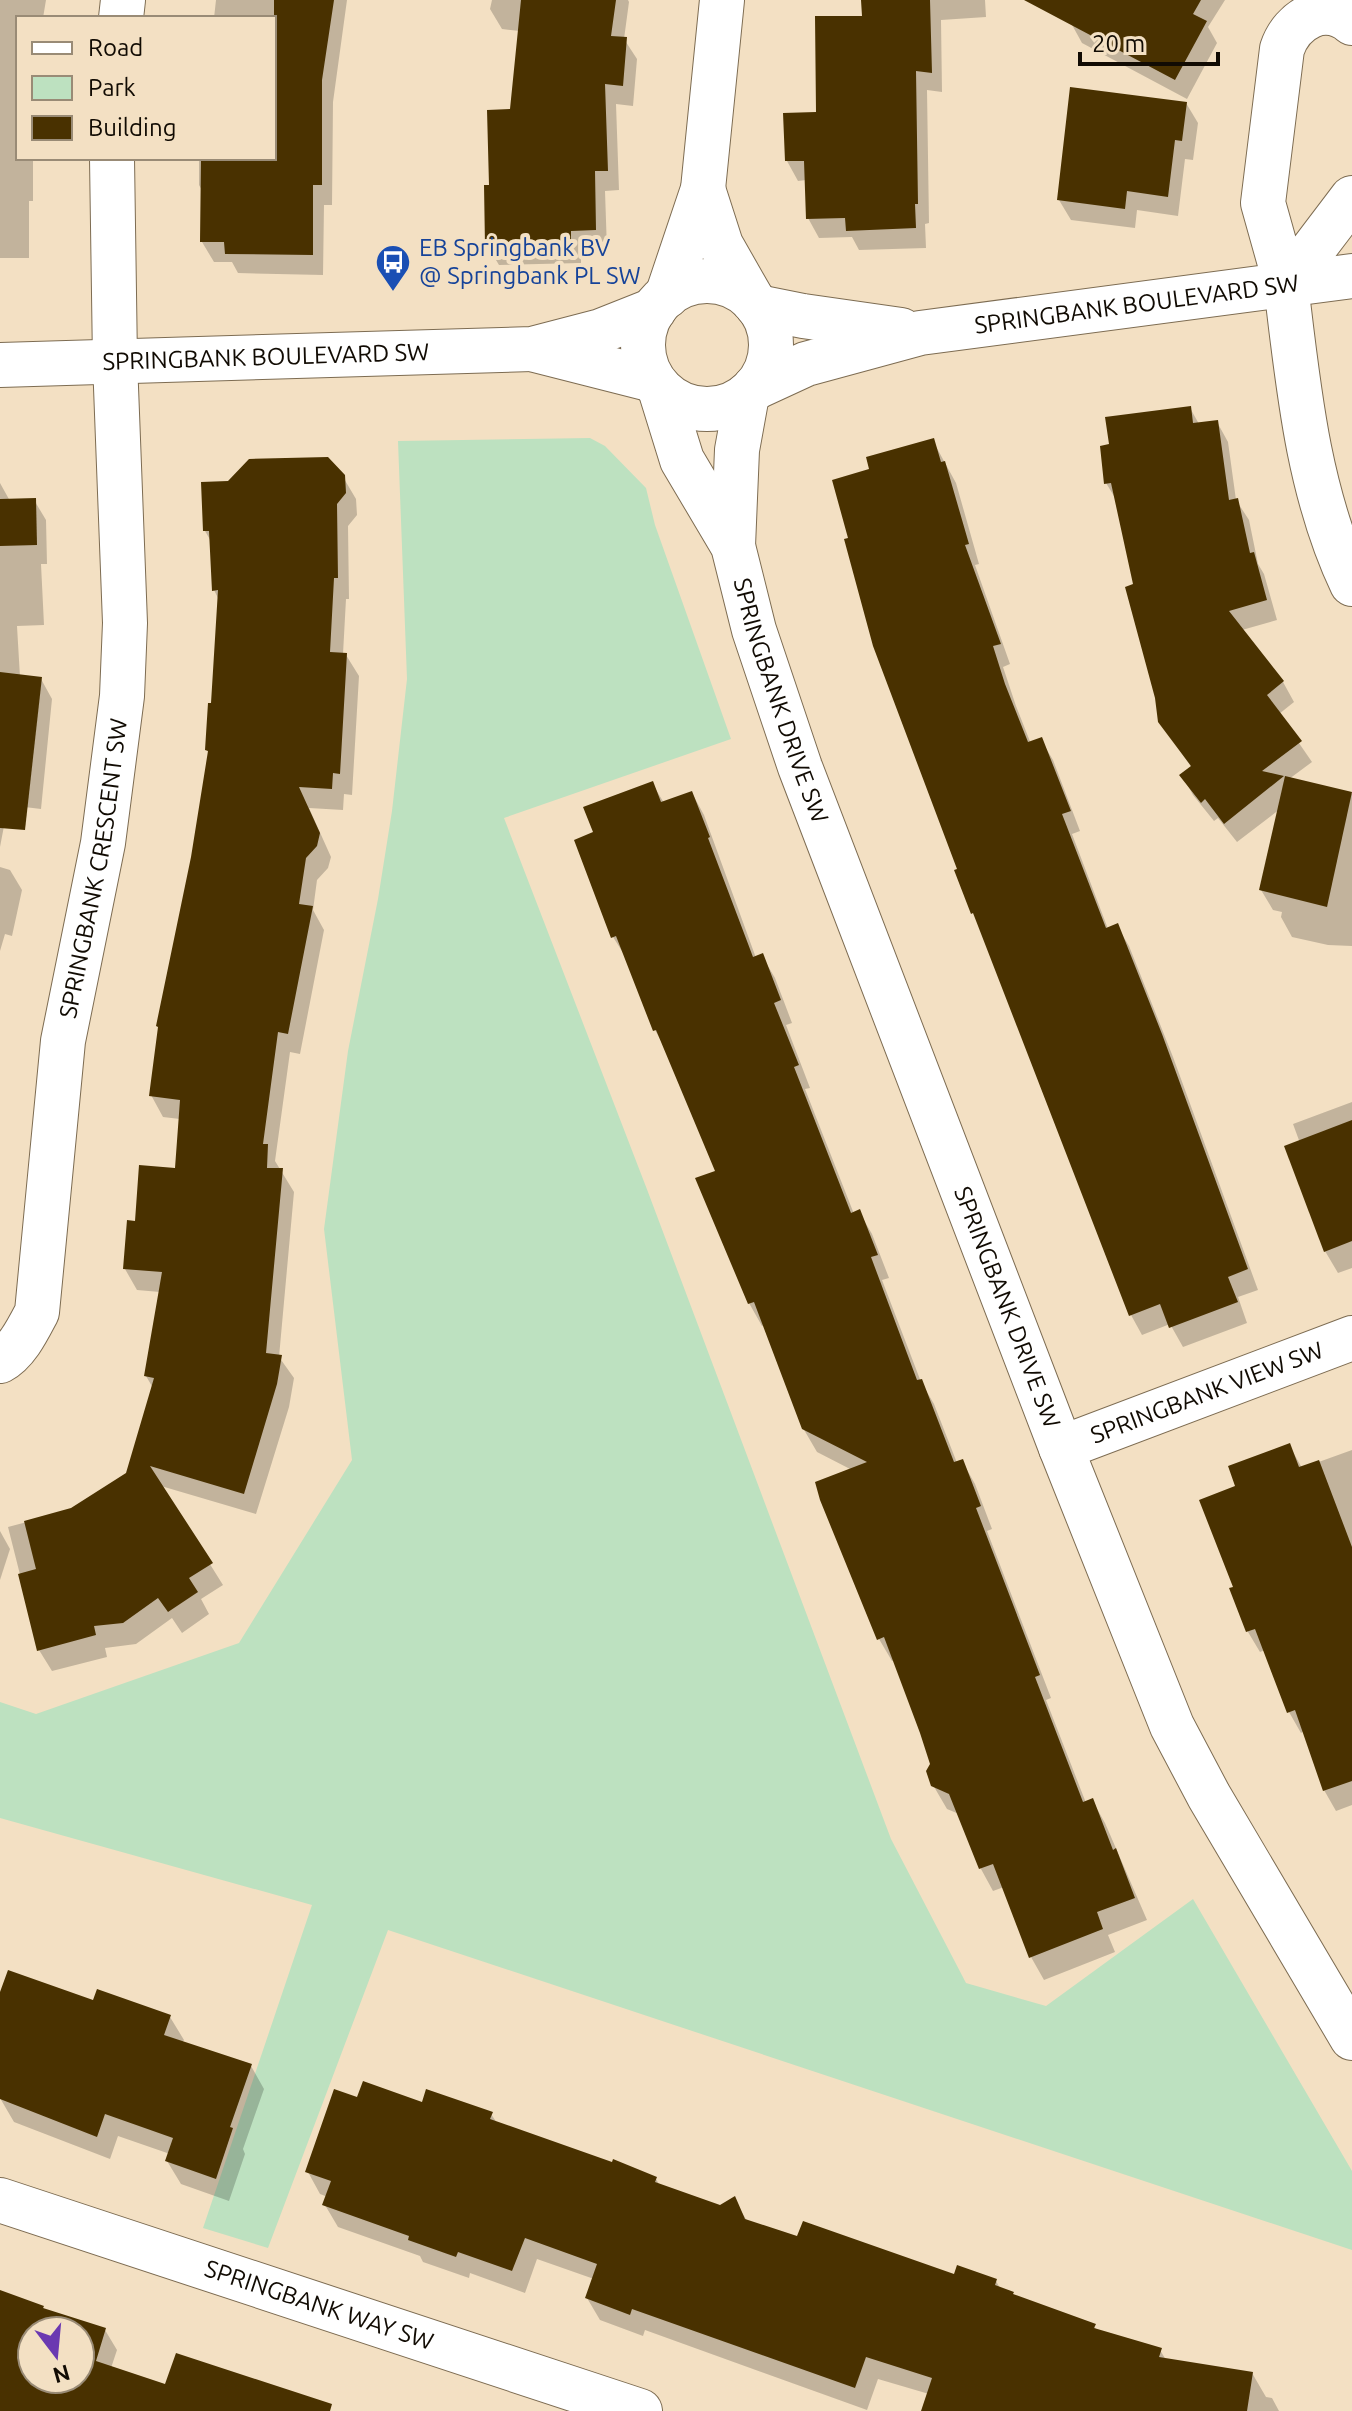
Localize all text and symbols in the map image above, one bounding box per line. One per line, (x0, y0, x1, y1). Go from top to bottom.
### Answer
legend (16, 16, 276, 160)
scale bar (1080, 16, 1218, 66)
text: 20 m (1092, 30, 1145, 57)
text: Road (88, 34, 143, 61)
text: Park (88, 74, 136, 101)
text: Building (88, 114, 176, 141)
place label: EB Springbank BV @ Springbank PL SW (419, 234, 641, 289)
bus stop icon: EB Springbank BV @ Springbank PL SW (374, 243, 412, 293)
street label: SPRINGBANK BOULEVARD SW (973, 269, 1301, 339)
street label: SPRINGBANK BOULEVARD SW (102, 338, 430, 375)
street label: SPRINGBANK DRIVE SW (729, 575, 834, 826)
street label: SPRINGBANK CRESCENT SW (54, 717, 132, 1021)
street label: SPRINGBANK DRIVE SW (949, 1183, 1066, 1432)
street label: SPRINGBANK VIEW SW (1087, 1336, 1327, 1449)
street label: SPRINGBANK WAY SW (201, 2254, 437, 2355)
north arrow (16, 2315, 96, 2395)
text: N (50, 2360, 73, 2389)

